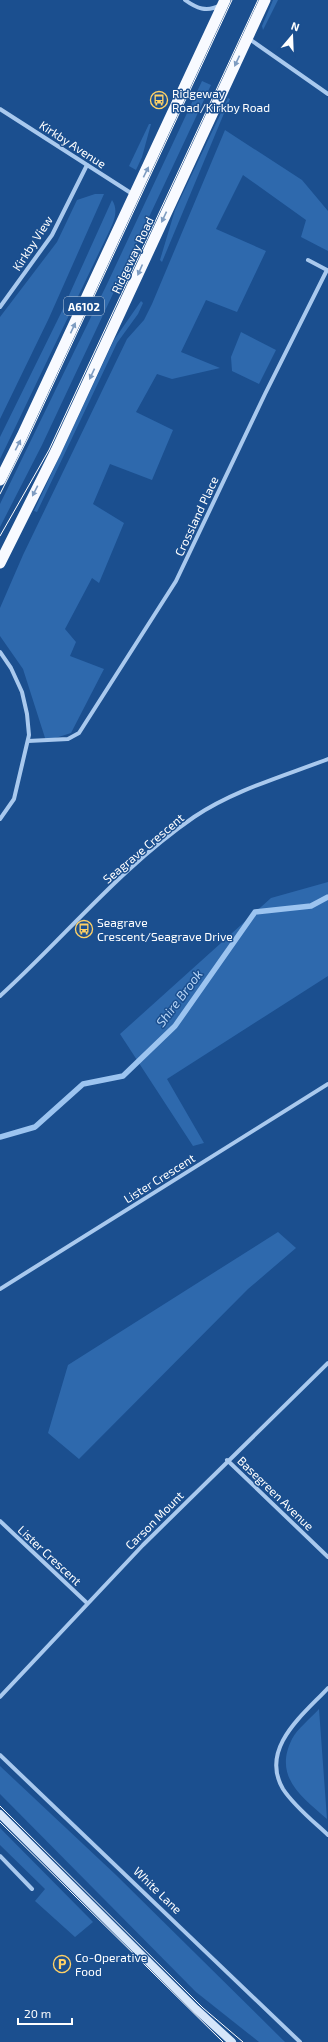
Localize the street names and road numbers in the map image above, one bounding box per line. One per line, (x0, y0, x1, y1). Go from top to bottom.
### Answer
street label: Kirkby Avenue (37, 117, 109, 171)
street label: Kirkby View (9, 213, 55, 273)
street label: Ridgeway Road (108, 214, 156, 296)
road number: A6102 (64, 297, 104, 315)
street label: Crossland Place (171, 474, 221, 558)
street label: Seagrave Crescent (100, 810, 187, 886)
street label: Lister Crescent (121, 1150, 198, 1205)
street label: Basegreen Avenue (235, 1453, 317, 1533)
street label: Carson Mount (122, 1488, 186, 1552)
street label: Lister Crescent (15, 1522, 85, 1588)
street label: White Lane (131, 1864, 185, 1916)

